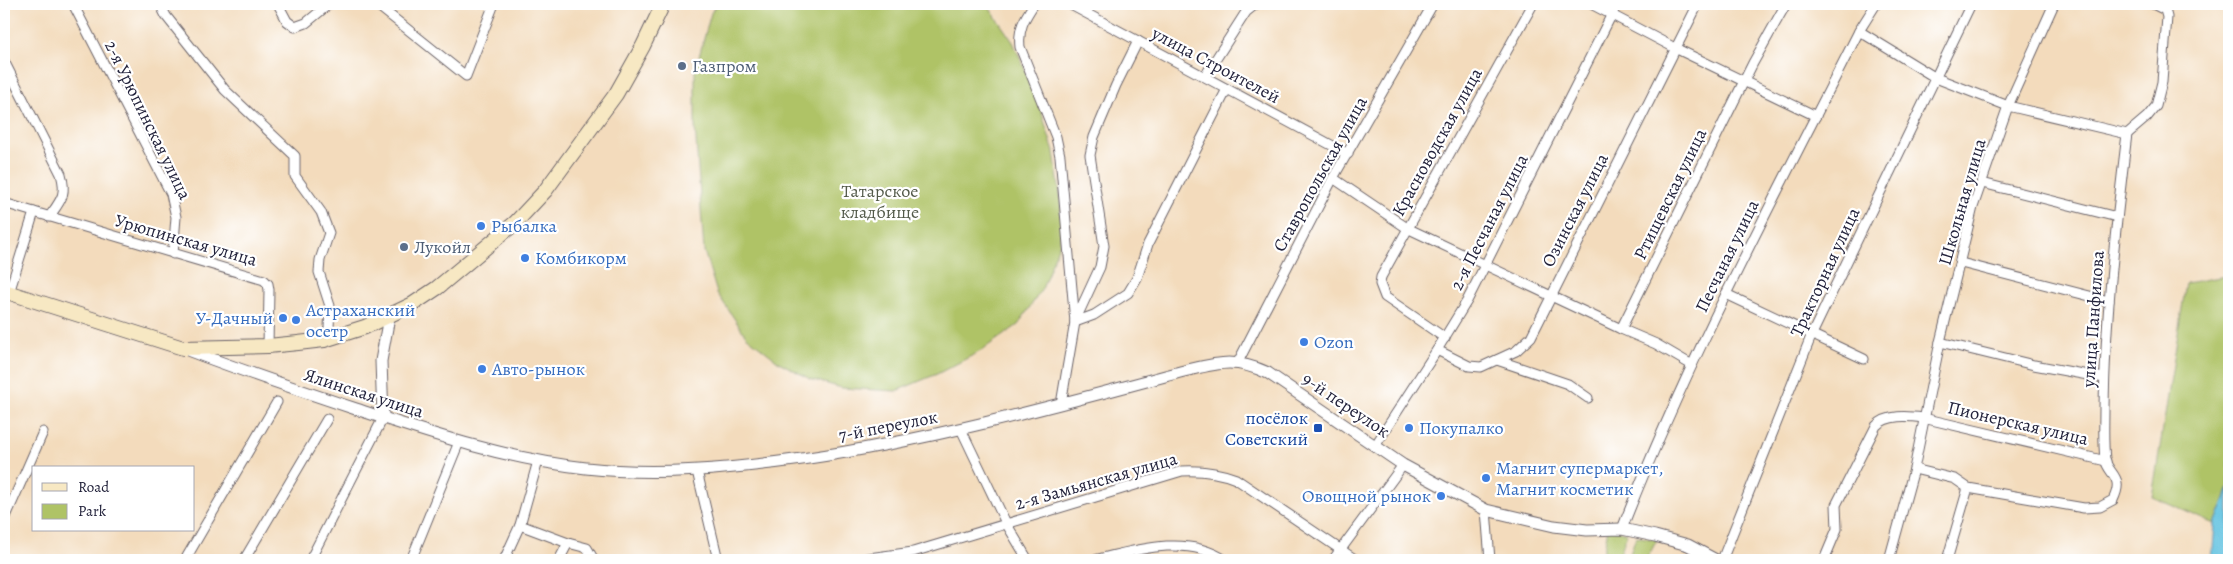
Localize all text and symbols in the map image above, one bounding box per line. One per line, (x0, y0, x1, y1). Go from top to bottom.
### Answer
street label: улица Строителей (1147, 21, 1284, 109)
street label: 2-я Урюпинская улица (99, 36, 197, 204)
place label: Газпром (692, 54, 757, 78)
marker: Газпром (676, 60, 688, 72)
street label: Красноводская улица (1386, 63, 1488, 220)
street label: Ставропольская улица (1267, 91, 1373, 256)
street label: Ртищевская улица (1628, 124, 1712, 264)
street label: Школьная улица (1932, 135, 1992, 268)
street label: Озинская улица (1536, 148, 1614, 271)
street label: 2-я Песчаная улица (1444, 149, 1534, 294)
park label: Татарское кладбище (841, 179, 919, 224)
street label: Песчаная улица (1689, 195, 1765, 316)
street label: Тракторная улица (1785, 203, 1866, 340)
street label: Урюпинская улица (112, 208, 261, 272)
place label: Рыбалка (491, 214, 557, 238)
marker: Рыбалка (475, 220, 487, 232)
place label: Лукойл (414, 235, 471, 259)
marker: Лукойл (398, 241, 410, 253)
place label: Комбикорм (535, 246, 627, 270)
street label: улица Панфилова (2076, 249, 2110, 389)
marker: Комбикорм (519, 252, 531, 264)
place label: Астраханский осетр (305, 298, 415, 343)
place label: У-Дачный (196, 306, 273, 330)
marker: У-Дачный (277, 312, 289, 324)
marker: Астраханский осетр (290, 314, 302, 326)
place label: Ozon (1314, 330, 1354, 354)
marker: Ozon (1298, 336, 1310, 348)
place label: Авто-рынок (491, 357, 585, 381)
street label: Ялинская улица (301, 362, 427, 424)
marker: Авто-рынок (476, 363, 488, 375)
street label: 9-й переулок (1298, 367, 1394, 443)
street label: Пионерская улица (1945, 395, 2091, 451)
street label: 7-й переулок (837, 405, 939, 447)
place label: посёлок Советский (1225, 406, 1308, 451)
place label: Покупалко (1419, 416, 1504, 440)
marker: посёлок Советский (1312, 422, 1324, 434)
marker: Покупалко (1403, 422, 1415, 434)
street label: 2-я Замьянская улица (1012, 446, 1180, 516)
place label: Магнит супермаркет, Магнит косметик (1496, 456, 1664, 501)
legend (32, 466, 195, 532)
marker: Магнит супермаркет, Магнит косметик (1480, 472, 1492, 484)
text: Road (78, 477, 110, 497)
place label: Овощной рынок (1302, 484, 1431, 508)
marker: Овощной рынок (1435, 490, 1447, 502)
text: Park (78, 501, 107, 521)

